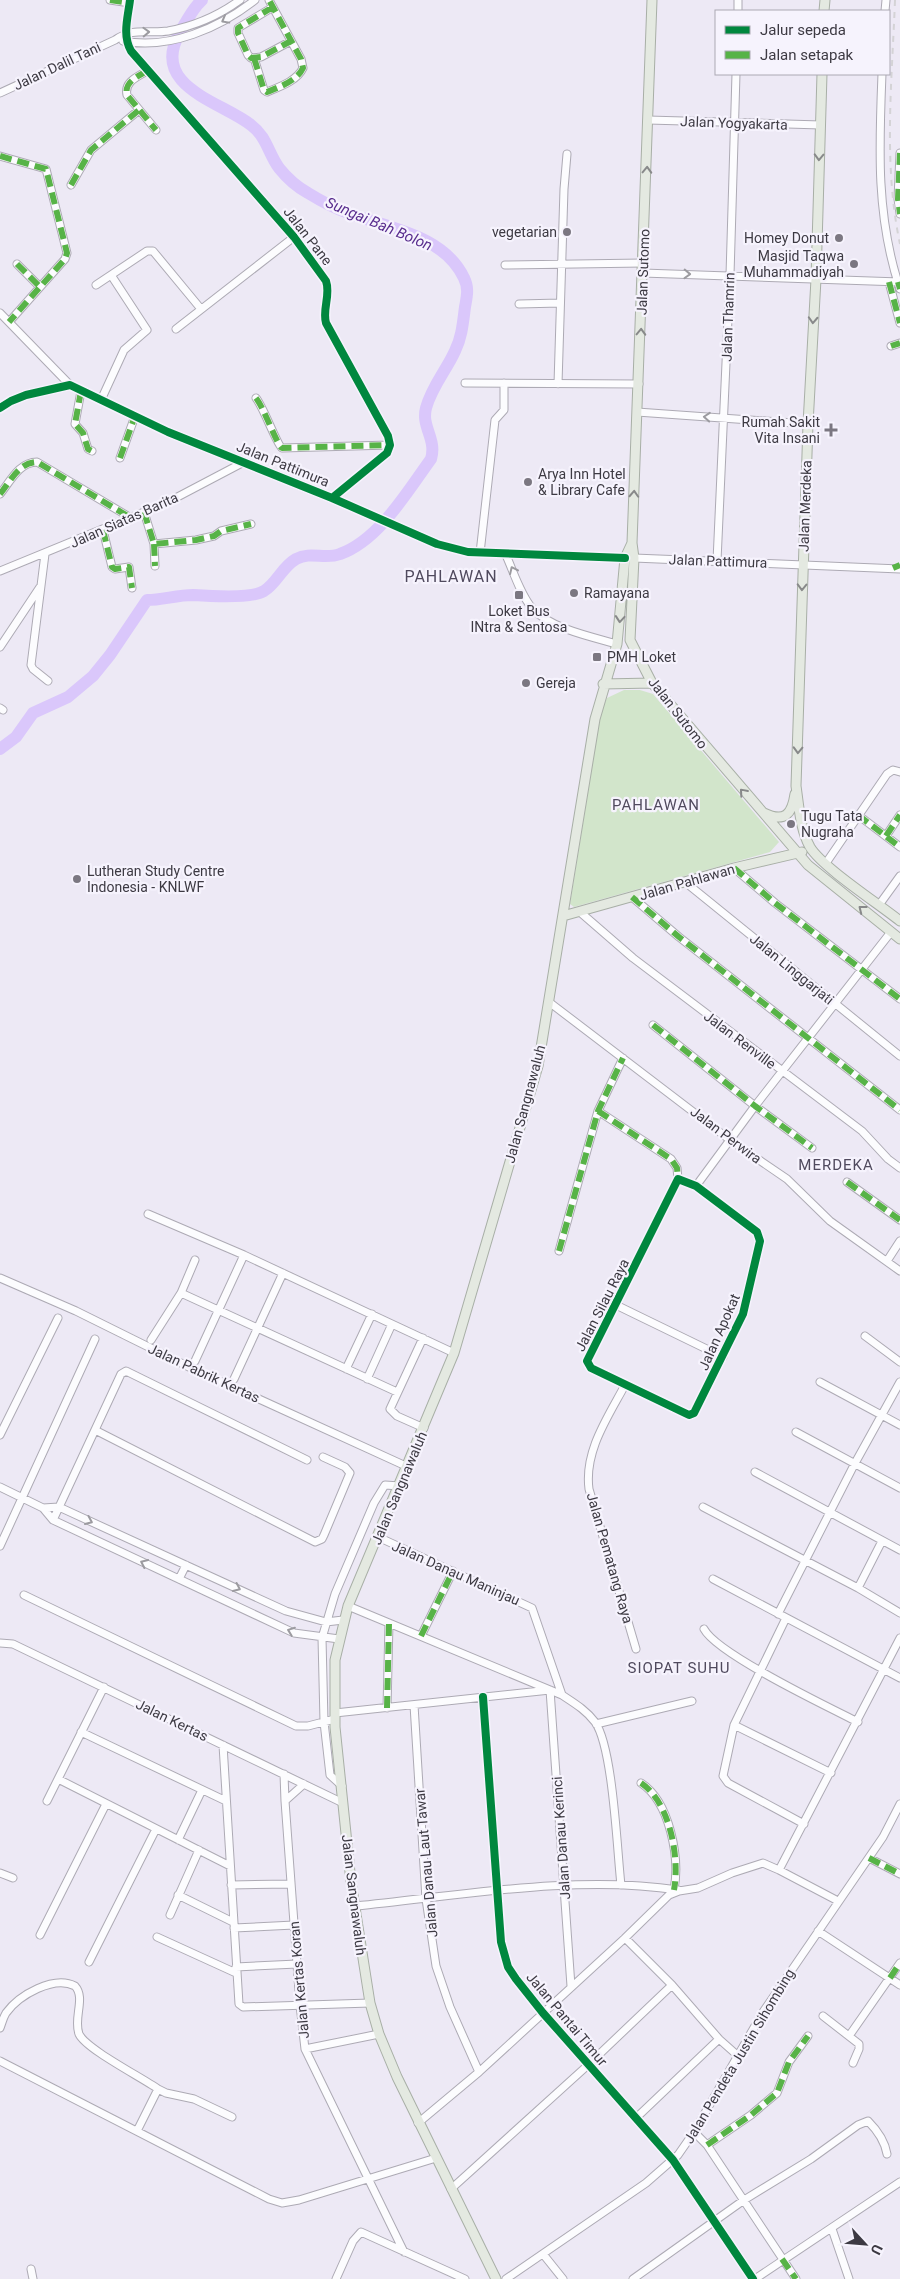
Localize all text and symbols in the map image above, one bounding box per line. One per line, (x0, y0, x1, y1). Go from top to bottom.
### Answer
legend (715, 10, 890, 75)
one-way arrow (222, 14, 231, 24)
text: Jalur sepeda (760, 21, 846, 39)
one-way arrow (142, 26, 150, 37)
street label: Jalan Dalil Tani (11, 39, 103, 93)
text: Jalan setapak (760, 46, 854, 64)
street label: Jalan Yogyakarta (680, 113, 788, 133)
one-way arrow (814, 154, 825, 162)
one-way arrow (641, 165, 652, 173)
water label: Sungai Bah Bolon (323, 193, 435, 255)
street label: Jalan Pane (280, 204, 336, 268)
place label: vegetarian (492, 224, 557, 240)
marker: vegetarian (561, 226, 573, 238)
street label: Jalan Sutomo (633, 229, 653, 315)
place label: Homey Donut (744, 230, 829, 246)
marker: Homey Donut (833, 232, 845, 244)
place label: Masjid Taqwa Muhammadiyah (743, 248, 844, 280)
marker: Masjid Taqwa Muhammadiyah (848, 258, 860, 270)
one-way arrow (683, 269, 691, 279)
street label: Jalan Thamrin (718, 272, 738, 362)
one-way arrow (808, 316, 819, 324)
one-way arrow (635, 328, 646, 336)
one-way arrow (702, 412, 710, 423)
place label: Rumah Sakit Vita Insani (742, 414, 820, 446)
marker: Rumah Sakit Vita Insani (824, 423, 838, 437)
street label: Jalan Pattimura (234, 438, 332, 490)
street label: Jalan Merdeka (795, 460, 815, 552)
place label: Arya Inn Hotel & Library Cafe (538, 466, 626, 498)
marker: Arya Inn Hotel & Library Cafe (522, 476, 534, 488)
street label: Jalan Siatas Barita (68, 489, 180, 551)
one-way arrow (629, 490, 639, 498)
street label: Jalan Pattimura (668, 551, 768, 571)
one-way arrow (508, 566, 519, 575)
district label: PAHLAWAN (404, 567, 498, 586)
one-way arrow (797, 584, 807, 591)
place label: Ramayana (584, 585, 650, 601)
marker: Ramayana (568, 587, 580, 599)
marker: Loket Bus INtra & Sentosa (513, 589, 525, 601)
place label: Loket Bus INtra & Sentosa (471, 603, 567, 635)
one-way arrow (615, 615, 626, 623)
place label: PMH Loket (607, 649, 676, 665)
marker: PMH Loket (591, 651, 603, 663)
street label: Jalan Sutomo (645, 674, 711, 752)
place label: Gereja (536, 675, 576, 691)
marker: Gereja (520, 677, 532, 689)
one-way arrow (792, 746, 803, 754)
one-way arrow (740, 788, 749, 797)
district label: PAHLAWAN (612, 796, 700, 814)
place label: Tugu Tata Nugraha (801, 808, 863, 840)
marker: Tugu Tata Nugraha (785, 818, 797, 830)
street label: Jalan Pahlawan (637, 861, 737, 903)
place label: Lutheran Study Centre Indonesia - KNLWF (87, 863, 224, 895)
marker: Lutheran Study Centre Indonesia - KNLWF (71, 873, 83, 885)
one-way arrow (859, 906, 868, 914)
street label: Jalan Linggarjati (747, 930, 837, 1008)
street label: Jalan Renville (701, 1008, 779, 1072)
street label: Jalan Sangnawaluh (502, 1043, 548, 1165)
street label: Jalan Perwira (687, 1103, 765, 1167)
district label: MERDEKA (798, 1156, 874, 1174)
street label: Jalan Silau Raya (572, 1256, 632, 1354)
street label: Jalan Apokat (695, 1291, 743, 1373)
street label: Jalan Pabrik Kertas (146, 1340, 262, 1406)
street label: Jalan Sangnawaluh (368, 1429, 430, 1547)
street label: Jalan Pematang Raya (584, 1491, 636, 1625)
one-way arrow (84, 1514, 93, 1525)
street label: Jalan Danau Maninjau (390, 1538, 522, 1608)
one-way arrow (140, 1559, 149, 1569)
one-way arrow (232, 1582, 241, 1593)
one-way arrow (287, 1627, 296, 1637)
district label: SIOPAT SUHU (627, 1659, 731, 1677)
street label: Jalan Kertas (133, 1696, 211, 1744)
street label: Jalan Danau Kerinci (549, 1776, 573, 1900)
street label: Jalan Danau Laut Tawar (411, 1788, 440, 1938)
street label: Jalan Sangnawaluh (339, 1834, 369, 1956)
street label: Jalan Kertas Koran (286, 1921, 312, 2039)
street label: Jalan Pendeta Justin Sihombing (680, 1966, 798, 2146)
street label: Jalan Pantai Timur (523, 1969, 611, 2069)
north arrow (840, 2219, 890, 2269)
text: U (867, 2242, 886, 2257)

